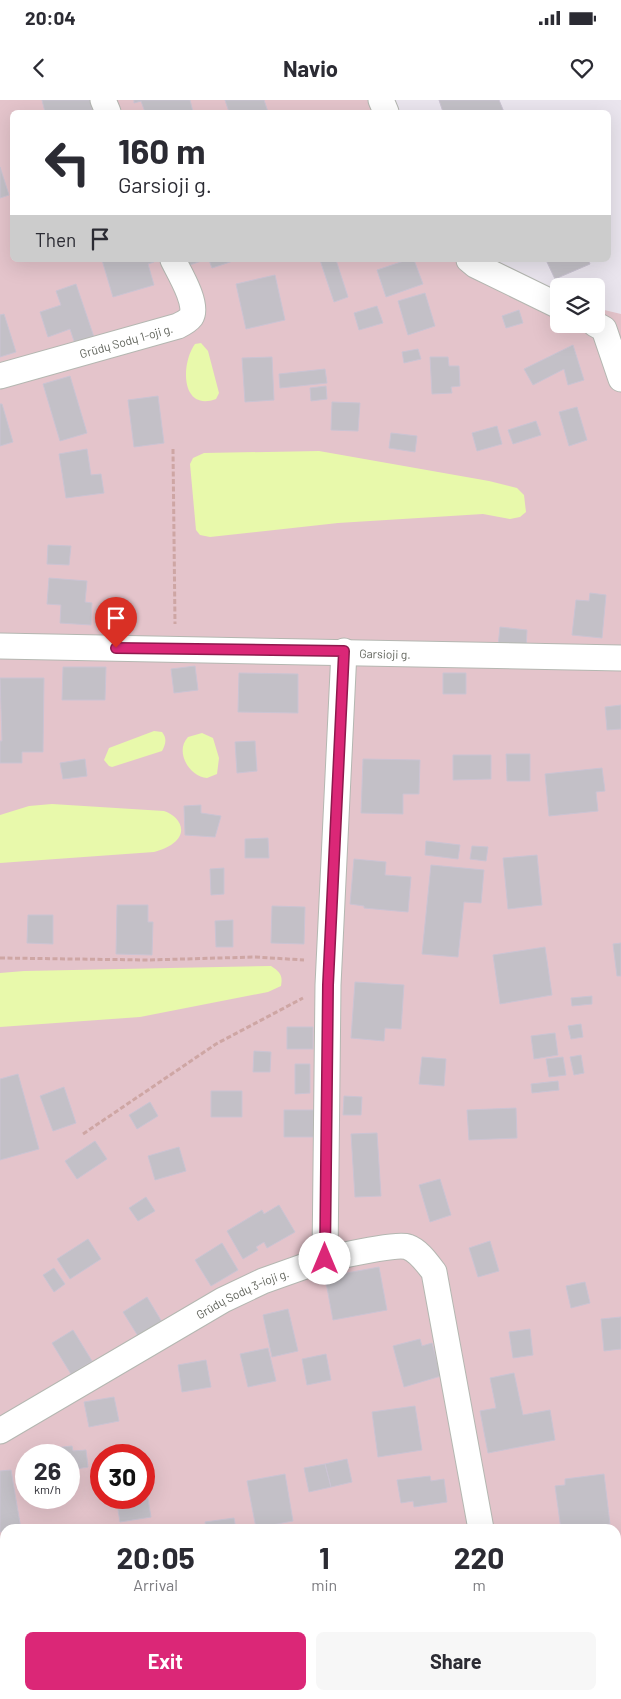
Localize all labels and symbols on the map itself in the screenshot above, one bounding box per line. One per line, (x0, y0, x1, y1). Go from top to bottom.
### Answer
street label: Grūdų Sodų 1-oji g. (78, 321, 174, 360)
pin (95, 597, 137, 648)
street label: Garsioji g. (359, 646, 411, 661)
position arrow (298, 1232, 350, 1284)
street label: Grūdų Sodų 3-ioji g. (193, 1265, 291, 1321)
speed limit sign: 30 (90, 1444, 155, 1509)

